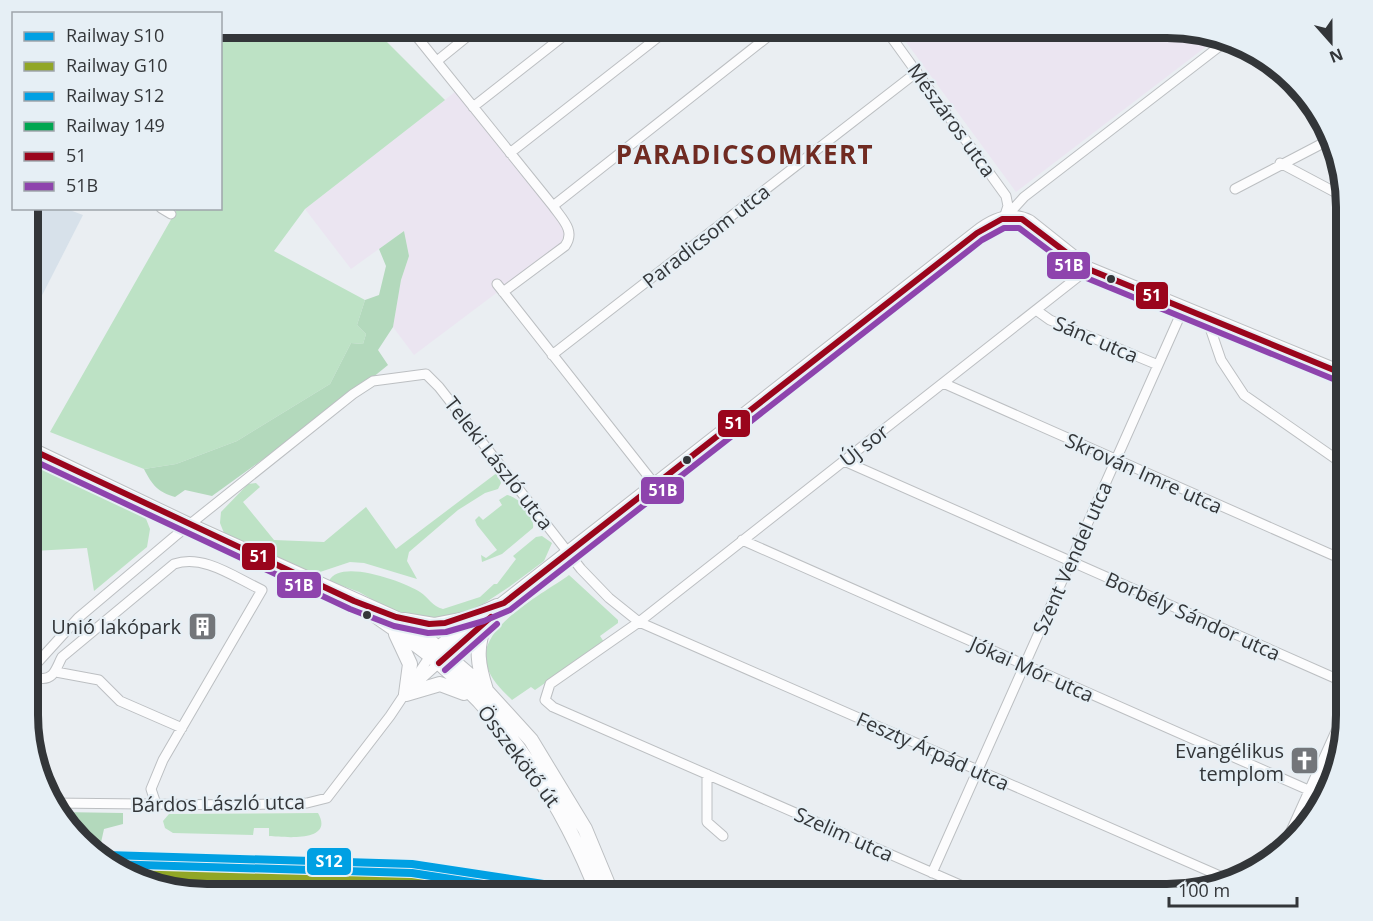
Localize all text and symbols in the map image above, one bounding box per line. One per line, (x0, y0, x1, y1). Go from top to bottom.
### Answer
legend (12, 12, 222, 210)
north arrow (1301, 12, 1361, 72)
text: Railway S10 (66, 23, 164, 47)
text: N (1326, 43, 1346, 69)
text: Railway G10 (66, 53, 168, 77)
street label: Mészáros utca (902, 58, 1002, 182)
text: Railway S12 (66, 83, 164, 107)
text: Railway 149 (66, 113, 165, 137)
district label: PARADICSOMKERT (616, 136, 874, 172)
text: 51 (66, 143, 87, 167)
text: 51B (66, 173, 98, 197)
street label: Paradicsom utca (637, 178, 775, 294)
line badge: 51B (1046, 251, 1091, 280)
text: 51B (1054, 254, 1084, 276)
unlabelled marker (1105, 273, 1117, 285)
line badge: 51 (1135, 281, 1169, 310)
text: 51 (1143, 284, 1161, 306)
street label: Sánc utca (1050, 309, 1142, 369)
street label: Teleki László utca (438, 391, 560, 535)
line badge: 51 (717, 409, 751, 438)
text: 51 (725, 412, 743, 434)
street label: Új sor (834, 418, 894, 472)
street label: Skrován Imre utca (1061, 426, 1227, 520)
unlabelled marker (681, 454, 693, 466)
line badge: 51B (640, 476, 685, 505)
street label: Szent Vendel utca (1026, 477, 1118, 639)
text: 51B (648, 479, 678, 501)
line badge: 51 (241, 542, 276, 571)
text: 51 (250, 545, 268, 567)
street label: Borbély Sándor utca (1101, 565, 1285, 667)
line badge: 51B (276, 571, 322, 599)
text: 51B (284, 574, 314, 596)
unlabelled marker (361, 609, 373, 621)
building icon: Unió lakópark (186, 610, 218, 642)
place label: Unió lakópark (51, 613, 181, 640)
street label: Jókai Mór utca (964, 629, 1098, 708)
street label: Összekötő út (472, 699, 566, 813)
street label: Feszty Árpád utca (852, 705, 1014, 797)
place label: Evangélikus templom (1175, 737, 1284, 787)
church icon: Evangélikus templom (1289, 745, 1321, 777)
street label: Bárdos László utca (131, 788, 305, 818)
street label: Szelim utca (790, 800, 898, 868)
line badge: S12 (306, 847, 352, 876)
text: S12 (315, 850, 343, 872)
scale bar (1169, 870, 1296, 908)
text: 100 m (1178, 878, 1230, 902)

